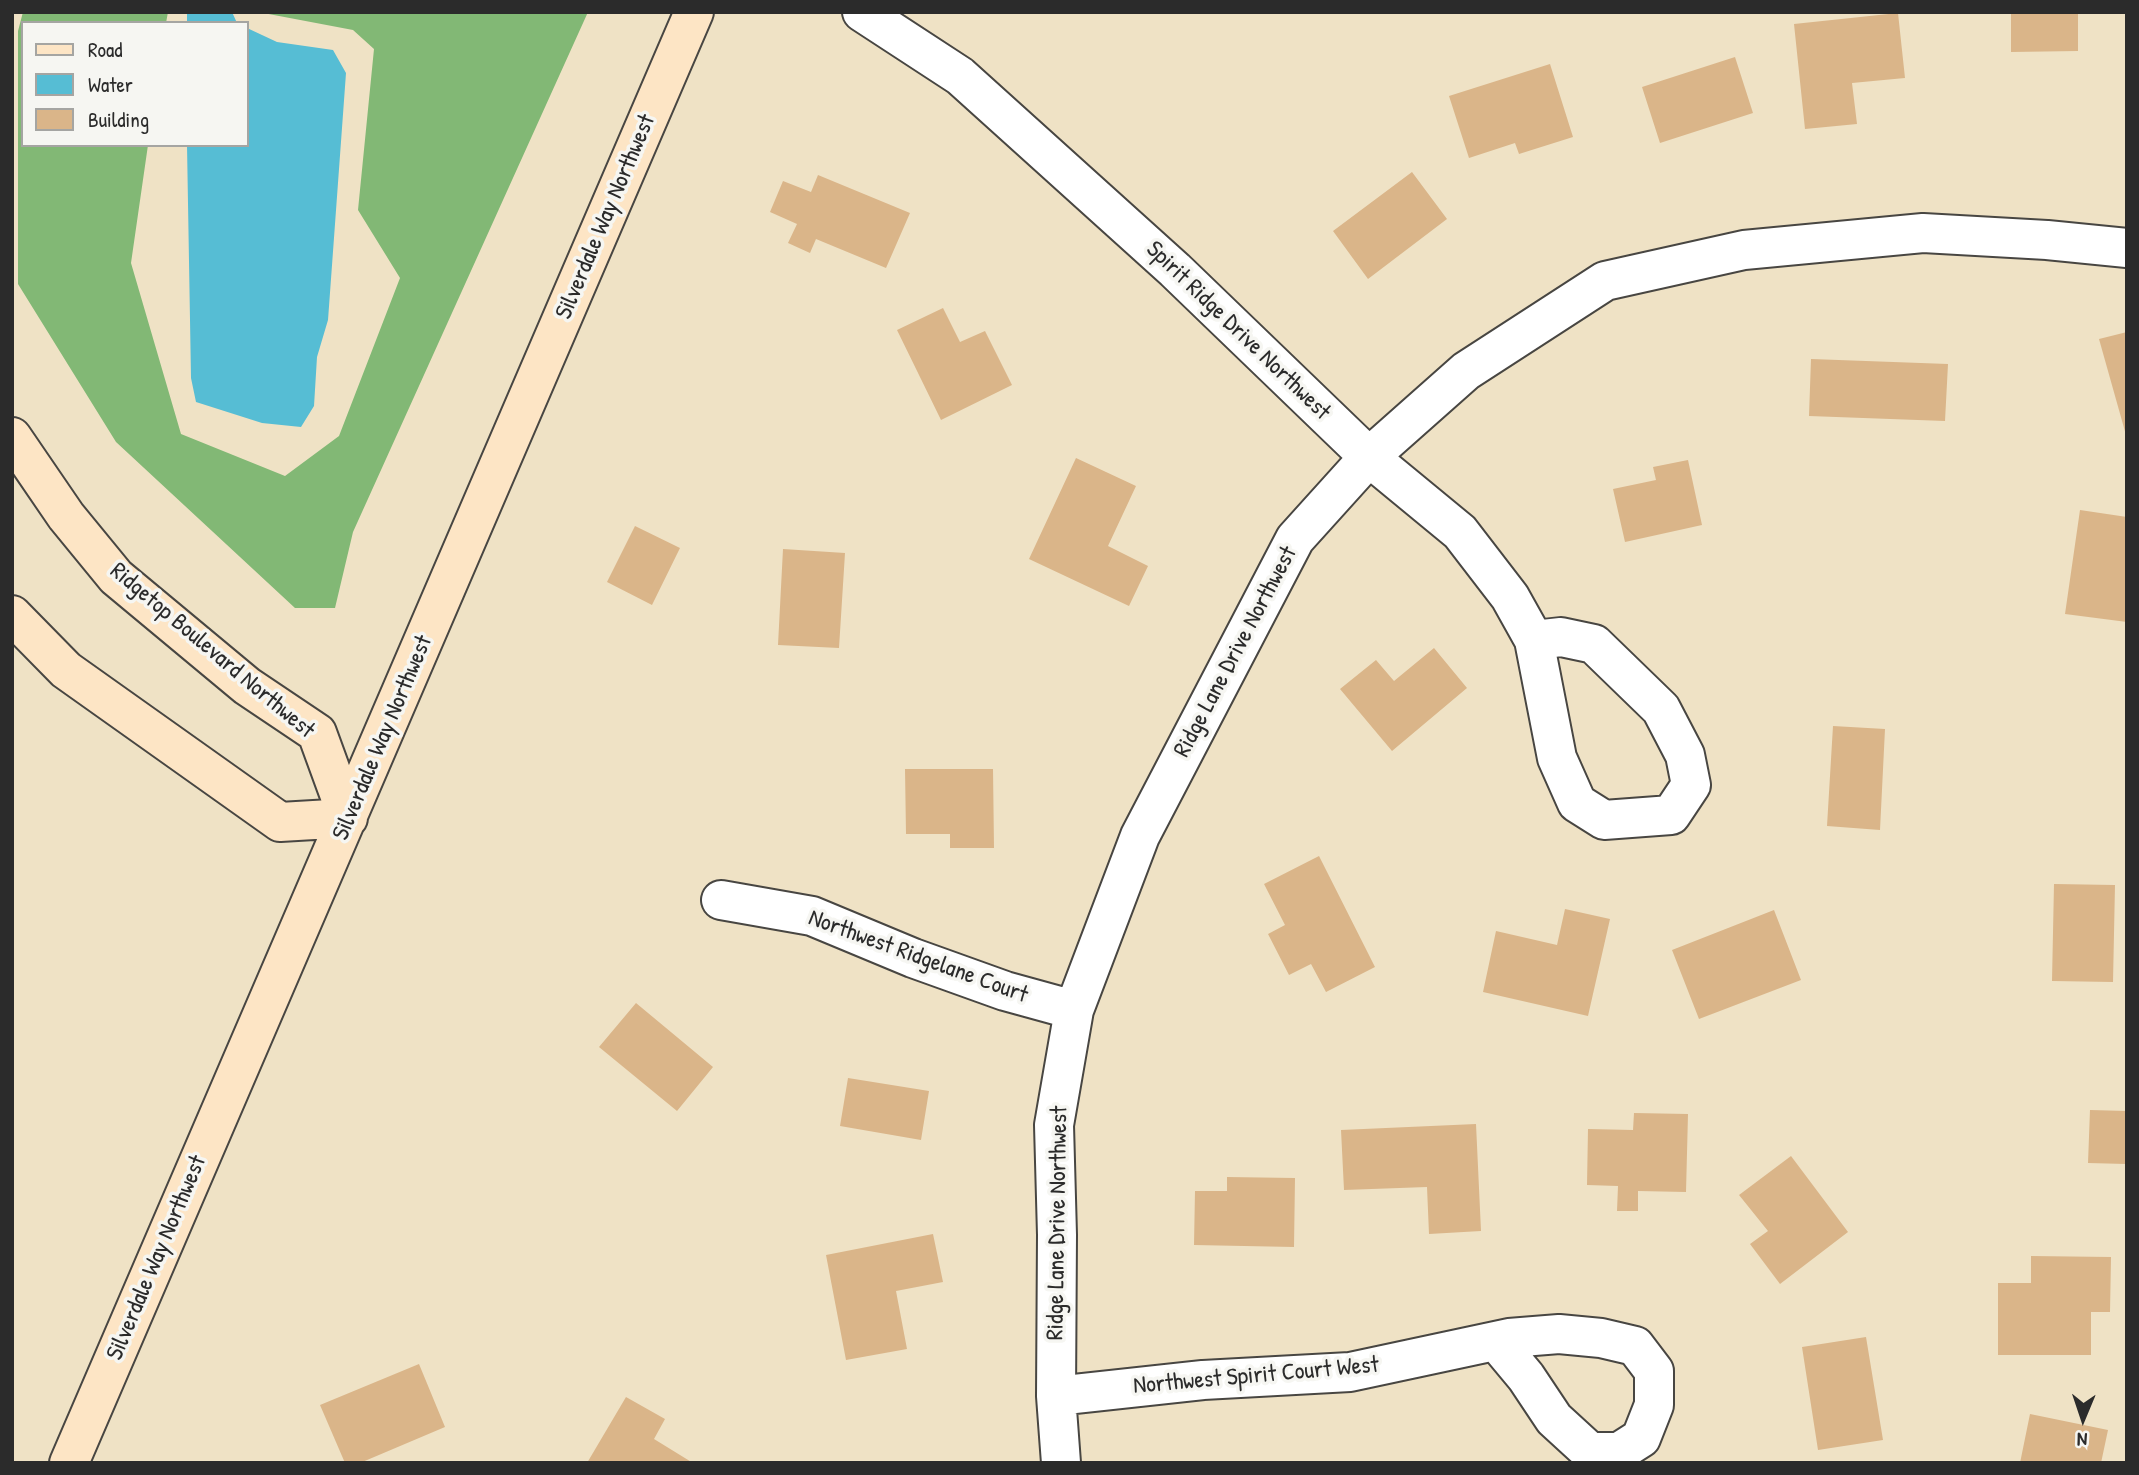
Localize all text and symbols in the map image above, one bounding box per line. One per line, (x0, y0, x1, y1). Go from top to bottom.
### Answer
legend (21, 21, 248, 147)
text: Road (88, 35, 122, 64)
text: Water (88, 70, 133, 99)
text: Building (88, 105, 149, 134)
street label: Silverdale Way Northwest (550, 110, 662, 324)
street label: Spirit Ridge Drive Northwest (1140, 235, 1336, 427)
street label: Ridge Lane Drive Northwest (1168, 542, 1304, 762)
street label: Ridgetop Boulevard Northwest (104, 557, 320, 745)
street label: Silverdale Way Northwest (327, 631, 439, 845)
street label: Northwest Ridgelane Court (804, 904, 1032, 1010)
street label: Ridge Lane Drive Northwest (1042, 1106, 1074, 1340)
street label: Silverdale Way Northwest (101, 1151, 213, 1365)
street label: Northwest Spirit Court West (1132, 1351, 1380, 1401)
north arrow (2048, 1384, 2118, 1454)
text: N (2077, 1427, 2088, 1453)

